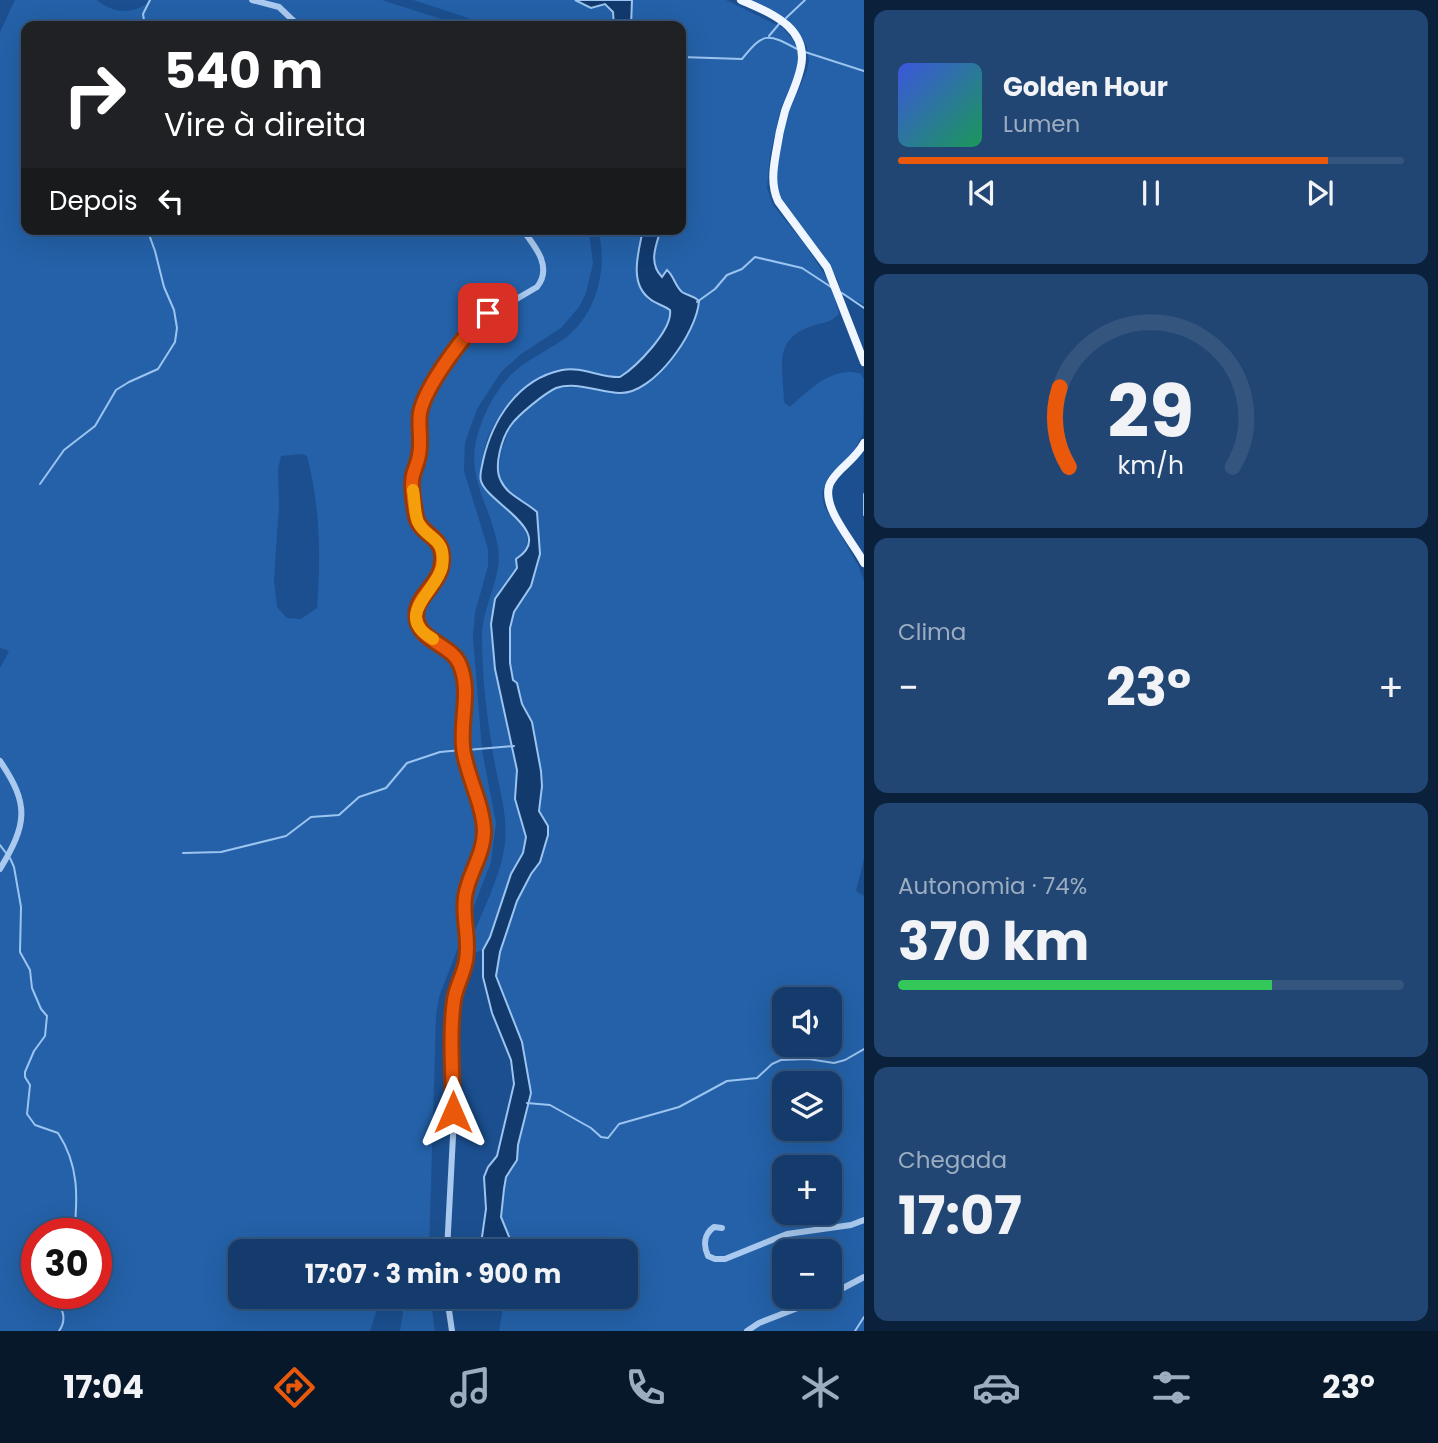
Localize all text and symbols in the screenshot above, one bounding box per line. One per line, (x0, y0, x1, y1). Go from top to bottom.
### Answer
text: 540 m (164, 37, 323, 105)
icon: right (49, 49, 140, 140)
text: Golden Hour (1003, 69, 1168, 105)
text: Vire à direita (164, 102, 366, 147)
text: Lumen (1003, 108, 1080, 140)
icon: previous (963, 174, 1001, 212)
icon: pause (1132, 174, 1170, 212)
icon: next (1301, 174, 1339, 212)
icon: left (152, 182, 190, 220)
text: Depois (49, 183, 138, 219)
pin (458, 283, 518, 343)
icon: arrive (469, 294, 507, 332)
text: 29 (1108, 362, 1194, 463)
text: km/h (1118, 448, 1184, 483)
text: Clima (898, 616, 966, 648)
text: 23° (1106, 651, 1191, 724)
text: − (898, 661, 919, 714)
text: + (1378, 661, 1404, 714)
text: Autonomia · 74% (898, 870, 1087, 902)
text: 370 km (898, 905, 1089, 978)
map controls (772, 987, 842, 1309)
button: sound (772, 987, 842, 1057)
button: layers (772, 1071, 842, 1141)
position arrow (416, 1075, 490, 1149)
text: Chegada (898, 1144, 1007, 1176)
button: + (772, 1155, 842, 1225)
text: 17:07 (898, 1179, 1022, 1252)
speed limit sign: 30 (21, 1218, 112, 1309)
button: − (772, 1239, 842, 1309)
text: 17:07 · 3 min · 900 m (305, 1256, 561, 1292)
icon: directions (270, 1363, 319, 1412)
icon: music (446, 1363, 495, 1412)
icon: phone (621, 1363, 670, 1412)
icon: climate (796, 1363, 845, 1412)
icon: car (972, 1363, 1021, 1412)
icon: filters (1147, 1363, 1196, 1412)
text: 17:04 (63, 1364, 144, 1409)
text: 23° (1322, 1364, 1375, 1409)

